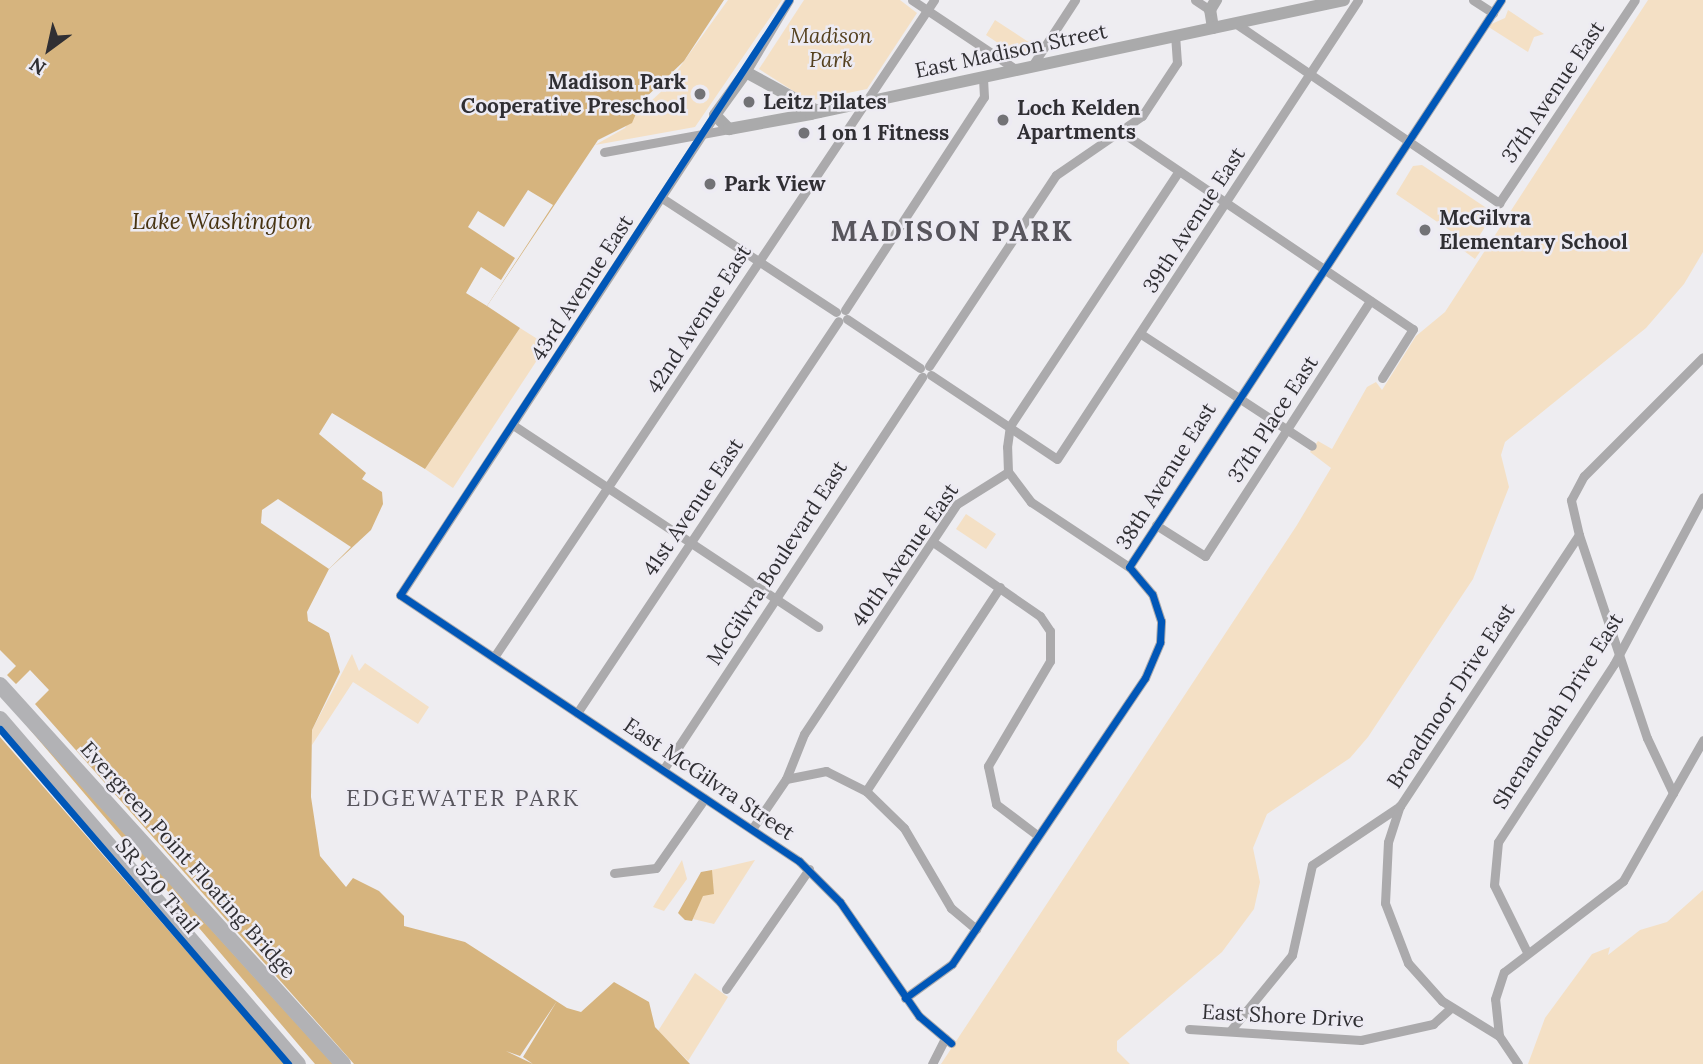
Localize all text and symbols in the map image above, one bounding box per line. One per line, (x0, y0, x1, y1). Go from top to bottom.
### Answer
north arrow (14, 14, 84, 84)
street label: 37th Avenue East (1496, 16, 1610, 168)
street label: East Madison Street (913, 18, 1109, 84)
park label: Madison Park (790, 23, 872, 73)
text: N (25, 53, 50, 81)
place label: Madison Park Cooperative Preschool (461, 69, 686, 119)
marker: Madison Park Cooperative Preschool (692, 86, 708, 102)
place label: Leitz Pilates (763, 89, 887, 115)
marker: Leitz Pilates (741, 94, 757, 110)
place label: Loch Kelden Apartments (1017, 95, 1140, 145)
marker: Loch Kelden Apartments (995, 112, 1011, 128)
place label: 1 on 1 Fitness (818, 120, 949, 146)
marker: 1 on 1 Fitness (796, 125, 812, 141)
street label: 39th Avenue East (1138, 142, 1250, 298)
place label: Park View (724, 171, 826, 197)
marker: Park View (702, 176, 718, 192)
place label: McGilvra Elementary School (1439, 205, 1628, 255)
water label: Lake Washington (132, 207, 312, 235)
street label: 43rd Avenue East (526, 210, 638, 366)
district label: MADISON PARK (832, 214, 1072, 248)
marker: McGilvra Elementary School (1417, 222, 1433, 238)
street label: 42nd Avenue East (642, 240, 756, 398)
street label: 37th Place East (1223, 351, 1323, 487)
street label: 38th Avenue East (1111, 398, 1221, 554)
street label: 41st Avenue East (638, 433, 748, 581)
street label: McGilvra Boulevard East (701, 456, 853, 670)
street label: 40th Avenue East (846, 478, 964, 632)
street label: Broadmoor Drive East (1382, 599, 1520, 793)
street label: Shenandoah Drive East (1487, 609, 1629, 813)
street label: East McGilvra Street (619, 713, 799, 845)
street label: Evergreen Point Floating Bridge (75, 737, 301, 983)
district label: EDGEWATER PARK (348, 784, 578, 812)
street label: SR 520 Trail (110, 833, 204, 939)
street label: East Shore Drive (1201, 999, 1365, 1033)

